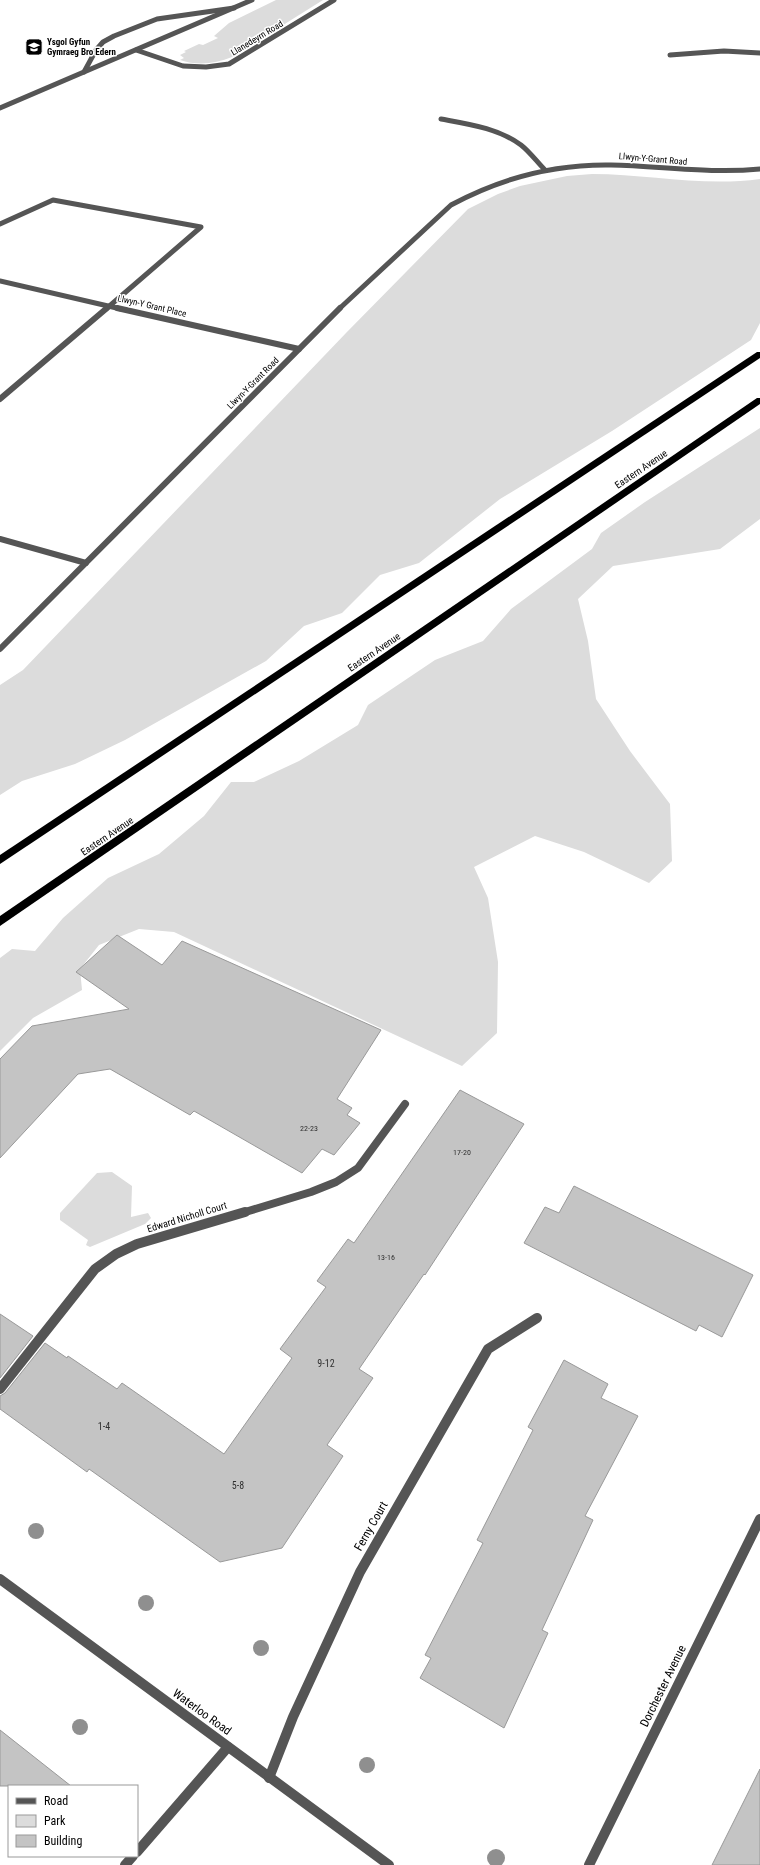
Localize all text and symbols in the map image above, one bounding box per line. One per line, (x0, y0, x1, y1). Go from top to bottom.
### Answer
street label: Llanedeyrn Road (229, 19, 285, 57)
school or university icon: Ysgol Gyfun Gymraeg Bro Edern (24, 37, 44, 57)
place label: Ysgol Gyfun Gymraeg Bro Edern (47, 37, 116, 57)
street label: Llwyn-Y-Grant Road (618, 151, 688, 167)
street label: Llwyn-Y Grant Place (117, 293, 187, 319)
street label: Llwyn-Y-Grant Road (225, 355, 281, 411)
street label: Eastern Avenue (613, 447, 670, 491)
street label: Eastern Avenue (346, 630, 403, 674)
street label: Eastern Avenue (79, 814, 136, 858)
house number: 22-23 (300, 1124, 318, 1133)
house number: 17-20 (453, 1148, 471, 1157)
street label: Edward Nicholl Court (146, 1200, 228, 1234)
house number: 13-16 (377, 1253, 395, 1262)
house number: 9-12 (317, 1358, 335, 1369)
house number: 1-4 (98, 1421, 110, 1432)
house number: 5-8 (232, 1480, 244, 1491)
street label: Ferny Court (351, 1498, 391, 1553)
street label: Dorchester Avenue (637, 1643, 689, 1729)
street label: Waterloo Road (170, 1686, 234, 1738)
legend (8, 1785, 138, 1857)
text: Road (44, 1794, 68, 1808)
text: Park (44, 1814, 66, 1828)
text: Building (44, 1834, 82, 1848)

